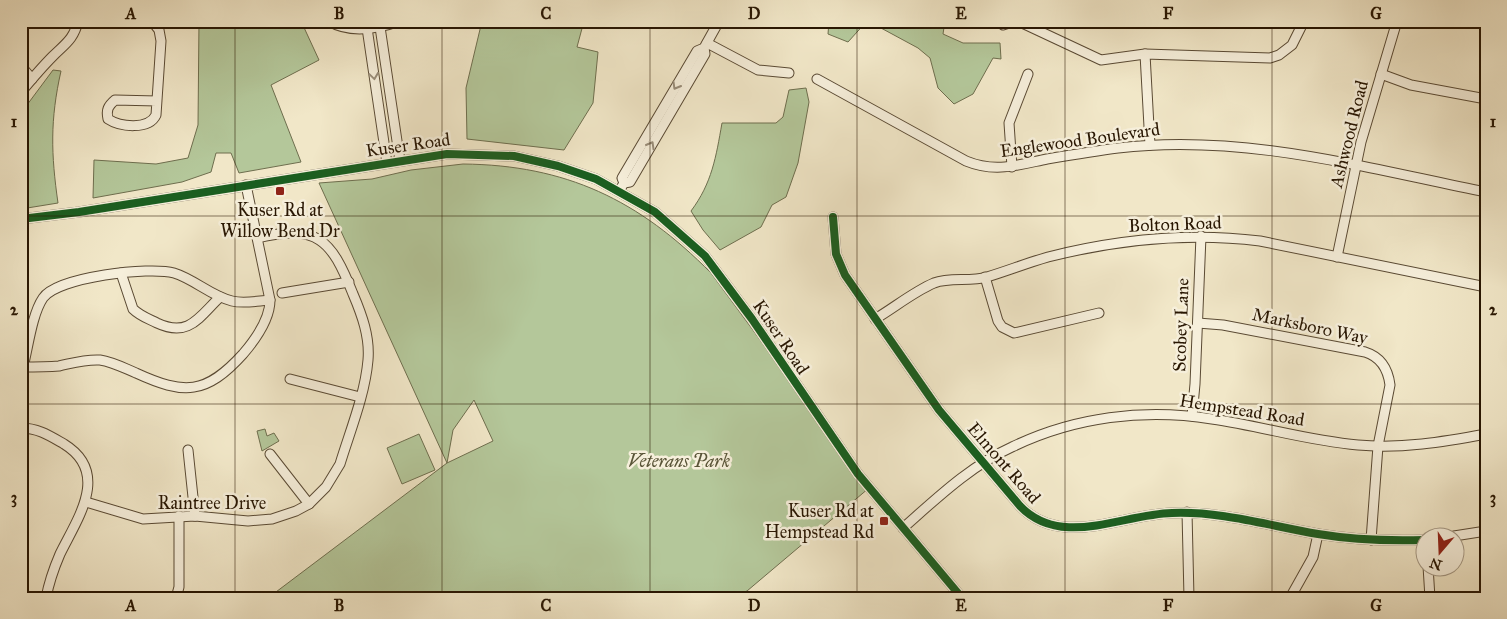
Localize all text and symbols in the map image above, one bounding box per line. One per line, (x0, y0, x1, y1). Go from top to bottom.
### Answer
text: A (125, 4, 137, 23)
text: B (334, 4, 344, 23)
text: C (541, 4, 552, 23)
text: D (748, 4, 761, 23)
text: E (955, 4, 967, 23)
text: F (1163, 4, 1174, 23)
text: G (1370, 4, 1382, 23)
one-way arrow (368, 73, 379, 81)
street label: Ashwood Road (1325, 78, 1373, 191)
one-way arrow (672, 81, 682, 90)
text: 1 (11, 112, 18, 131)
text: 1 (1490, 112, 1497, 131)
street label: Englewood Boulevard (999, 118, 1161, 163)
street label: Kuser Road (364, 128, 452, 162)
one-way arrow (645, 141, 655, 150)
marker: Kuser Rd at Willow Bend Dr (274, 185, 286, 197)
place label: Kuser Rd at Willow Bend Dr (220, 199, 340, 242)
street label: Bolton Road (1128, 211, 1222, 237)
street label: Scobey Lane (1168, 278, 1194, 372)
street label: Kuser Road (748, 296, 814, 378)
text: 2 (10, 300, 19, 319)
text: 2 (1489, 300, 1498, 319)
street label: Marksboro Way (1250, 303, 1370, 349)
street label: Hempstead Road (1178, 389, 1306, 431)
street label: Elmont Road (963, 418, 1045, 508)
park label: Veterans Park (628, 450, 730, 472)
text: 3 (11, 488, 17, 508)
text: 3 (1490, 488, 1496, 508)
street label: Raintree Drive (158, 492, 266, 514)
place label: Kuser Rd at Hempstead Rd (764, 500, 875, 543)
marker: Kuser Rd at Hempstead Rd (878, 515, 890, 527)
north arrow (1414, 526, 1464, 576)
text: N (1427, 554, 1444, 574)
text: A (125, 596, 137, 615)
text: B (334, 596, 344, 615)
text: C (541, 596, 552, 615)
text: D (748, 596, 761, 615)
text: E (955, 596, 967, 615)
text: F (1163, 596, 1174, 615)
text: G (1370, 596, 1382, 615)

